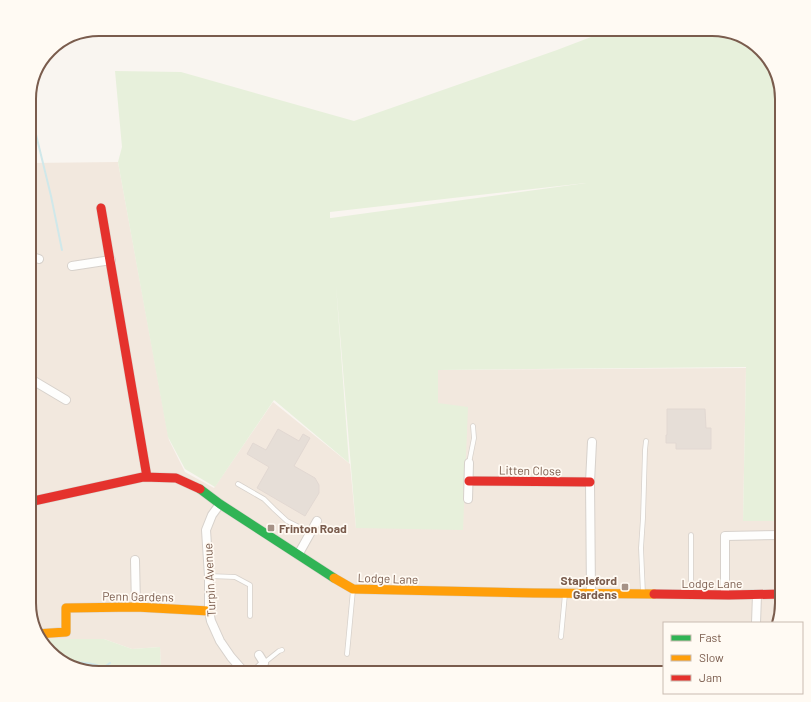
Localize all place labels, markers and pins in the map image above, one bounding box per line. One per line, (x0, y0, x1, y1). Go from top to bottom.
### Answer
place label: Frinton Road (279, 521, 347, 535)
marker: Frinton Road (266, 523, 276, 533)
place label: Stapleford Gardens (561, 573, 617, 601)
marker: Stapleford Gardens (620, 582, 630, 592)

